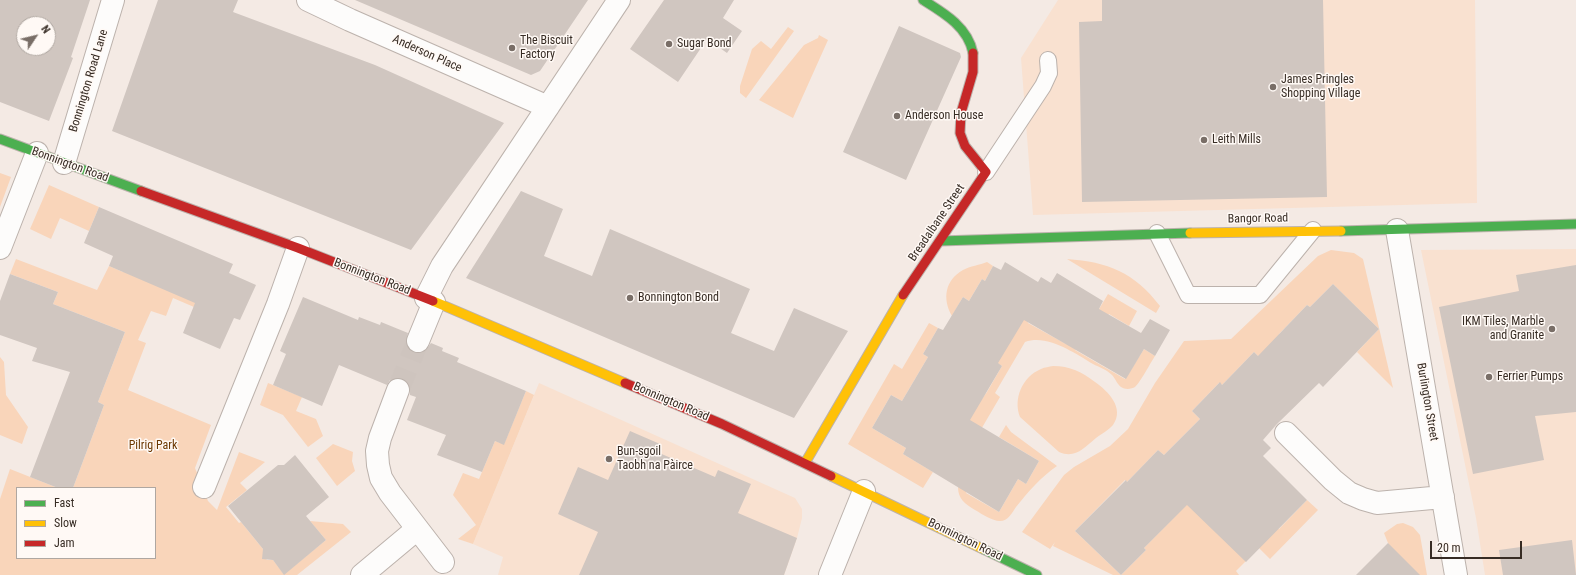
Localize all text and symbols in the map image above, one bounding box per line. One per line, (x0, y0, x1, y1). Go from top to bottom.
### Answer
north arrow (16, 16, 56, 56)
text: N (38, 23, 53, 36)
street label: Bonnington Road Lane (67, 28, 111, 134)
street label: Anderson Place (390, 32, 464, 76)
place label: The Biscuit Factory (520, 34, 573, 62)
place label: Sugar Bond (677, 37, 731, 51)
marker: Sugar Bond (664, 39, 674, 49)
marker: The Biscuit Factory (507, 43, 517, 53)
place label: James Pringles Shopping Village (1281, 73, 1360, 101)
marker: James Pringles Shopping Village (1268, 82, 1278, 92)
place label: Anderson House (905, 109, 983, 123)
marker: Anderson House (892, 111, 902, 121)
place label: Leith Mills (1212, 133, 1261, 147)
marker: Leith Mills (1199, 135, 1209, 145)
street label: Bonnington Road (30, 144, 110, 186)
street label: Breadalbane Street (906, 182, 968, 264)
street label: Bangor Road (1228, 211, 1288, 227)
street label: Bonnington Road (332, 256, 412, 298)
place label: Bonnington Bond (638, 291, 719, 305)
marker: Bonnington Bond (625, 293, 635, 303)
place label: IKM Tiles, Marble and Granite (1462, 315, 1544, 343)
marker: IKM Tiles, Marble and Granite (1547, 324, 1557, 334)
street label: Burlington Street (1413, 362, 1441, 442)
place label: Ferrier Pumps (1497, 370, 1563, 384)
marker: Ferrier Pumps (1484, 372, 1494, 382)
street label: Bonnington Road (631, 380, 711, 424)
park label: Pilrig Park (129, 439, 177, 453)
place label: Bun-sgoil Taobh na Pàirce (617, 445, 693, 473)
marker: Bun-sgoil Taobh na Pàirce (604, 454, 614, 464)
legend (16, 487, 156, 559)
text: Fast (54, 496, 74, 510)
text: Slow (54, 516, 77, 530)
street label: Bonnington Road (926, 516, 1004, 564)
scale bar (1432, 533, 1524, 559)
text: Jam (54, 536, 75, 550)
text: 20 m (1437, 541, 1461, 555)

